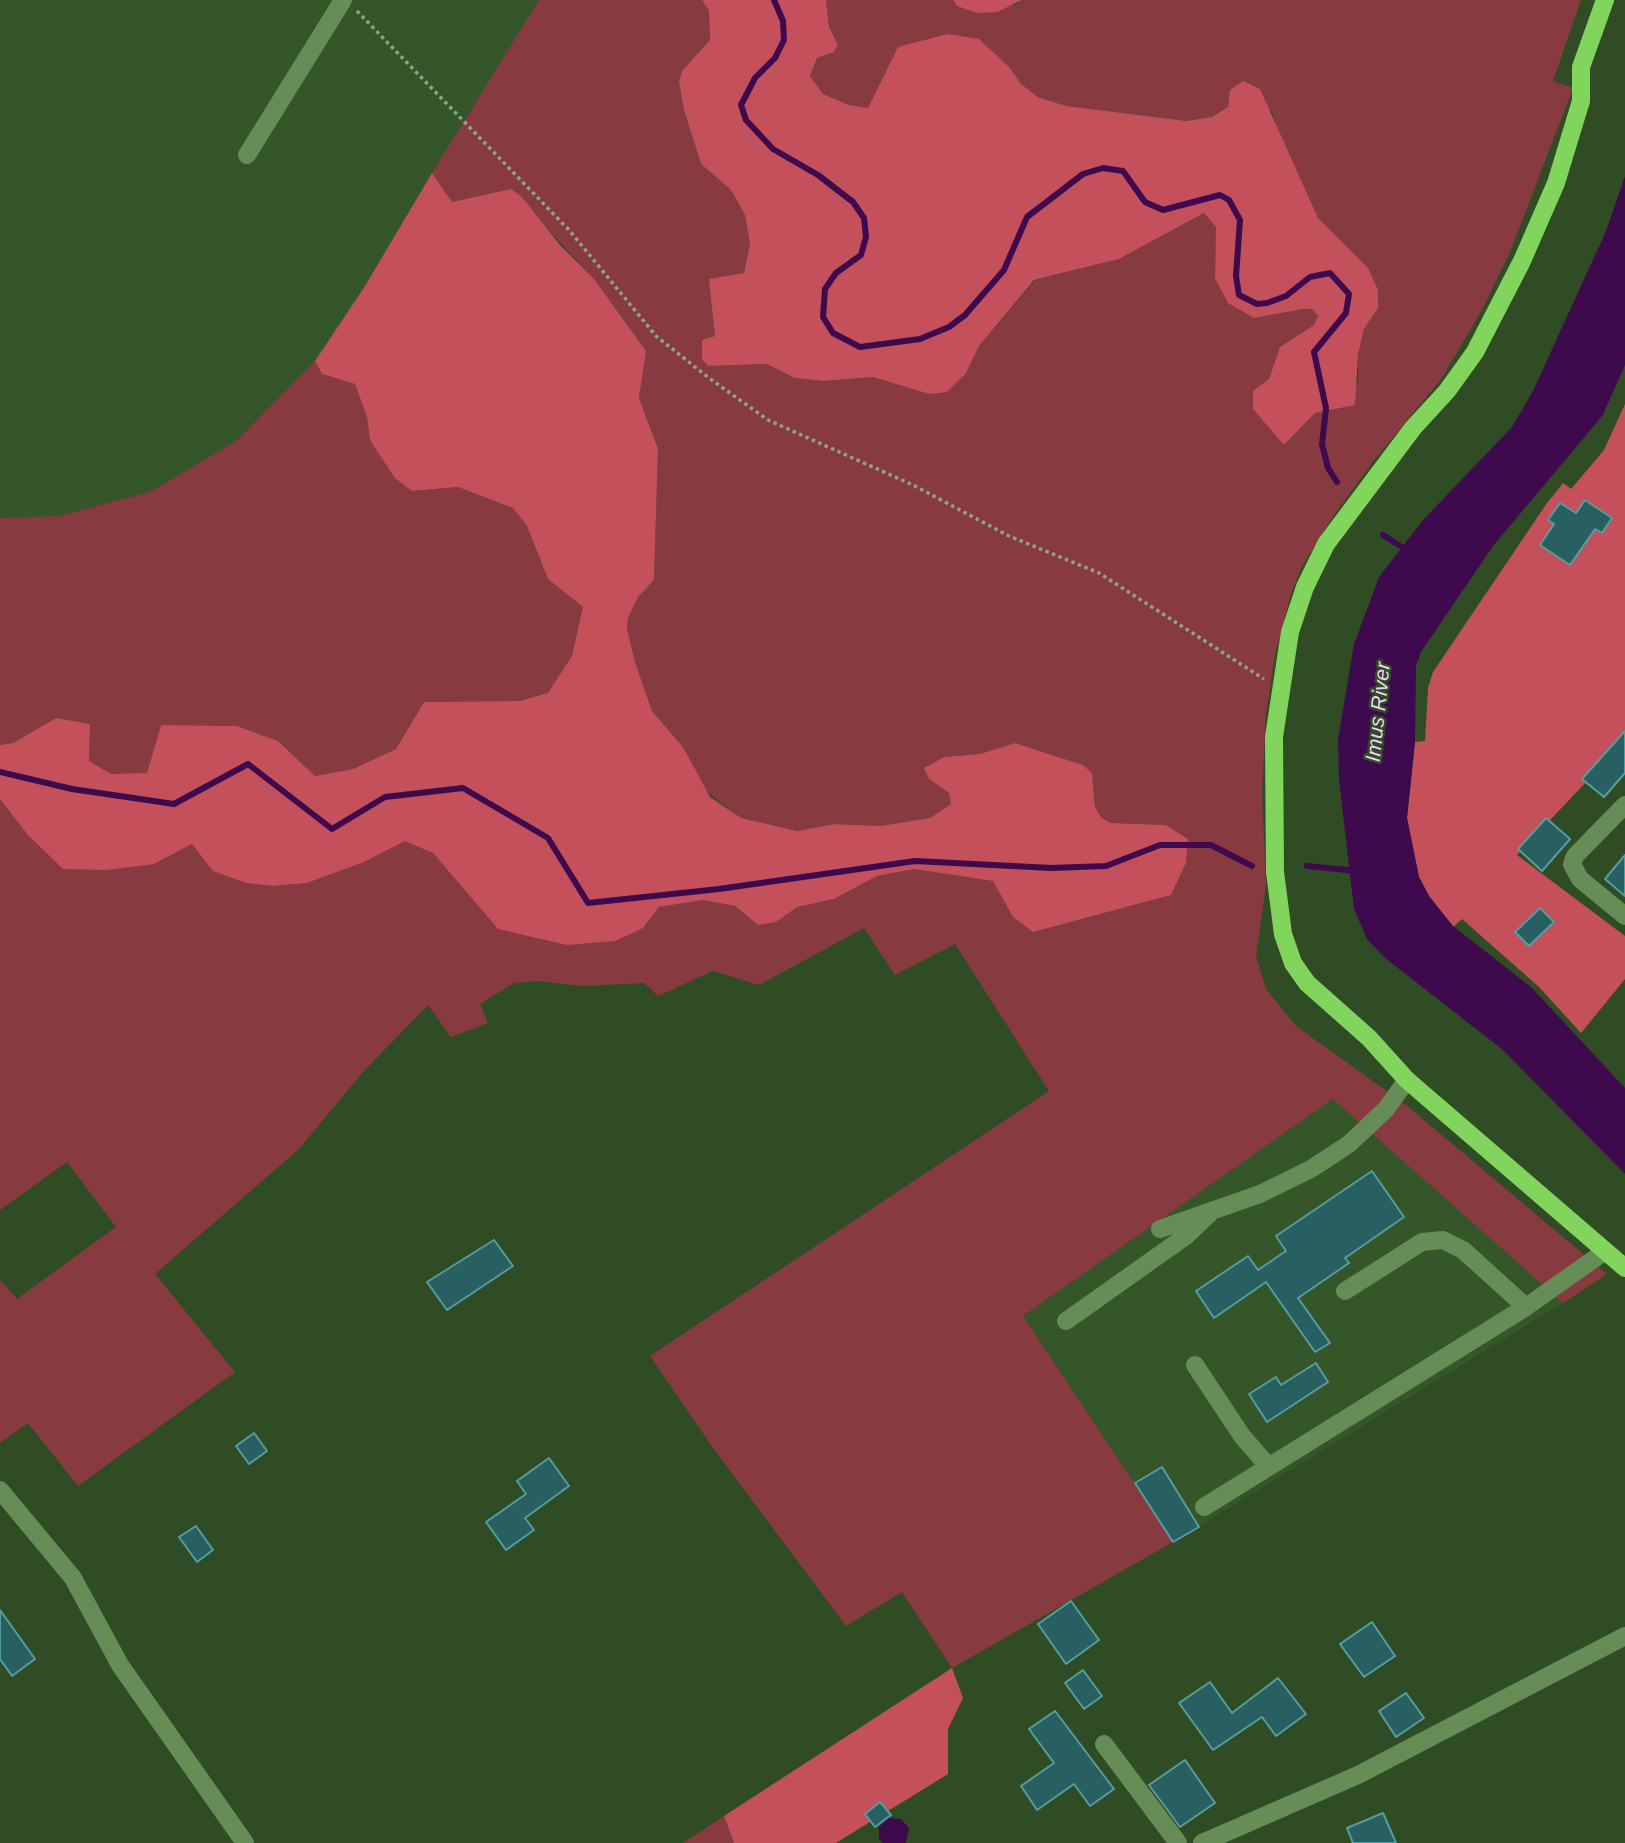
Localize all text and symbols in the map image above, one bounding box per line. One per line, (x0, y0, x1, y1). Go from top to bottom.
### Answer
water label: Imus River (1361, 661, 1397, 763)

